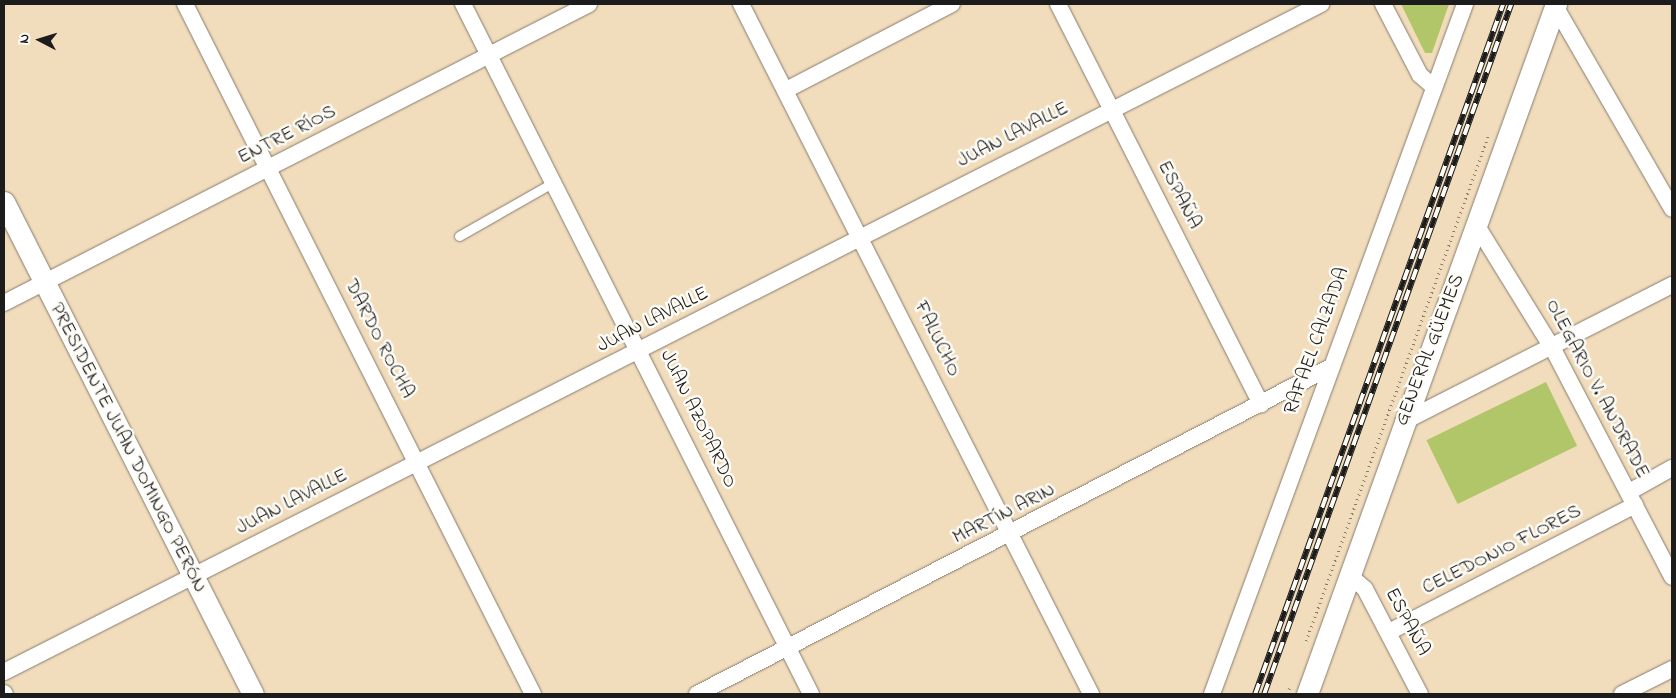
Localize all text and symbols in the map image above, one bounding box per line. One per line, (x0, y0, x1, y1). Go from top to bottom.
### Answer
north arrow (15, 15, 65, 65)
text: N (14, 33, 35, 44)
street label: JUAN LAVALLE (953, 97, 1073, 173)
street label: ENTRE RÍOS (234, 100, 340, 170)
street label: ESPAÑA (1152, 157, 1206, 233)
street label: RAFAEL CALZADA (1279, 264, 1355, 418)
street label: GENERAL GÜEMES (1390, 271, 1470, 429)
street label: DARDO ROCHA (339, 276, 419, 402)
street label: JUAN LAVALLE (593, 282, 713, 358)
street label: OLEGARIO V. ANDRADE (1540, 295, 1654, 483)
street label: FALUCHO (908, 297, 966, 381)
street label: PRESIDENTE JUAN DOMINGO PERÓN (44, 299, 212, 597)
street label: JUAN AZOPARDO (654, 346, 742, 492)
street label: JUAN LAVALLE (232, 464, 352, 540)
street label: MARTÍN ARIN (949, 478, 1059, 550)
street label: CELEDONIO FLORES (1419, 500, 1585, 600)
street label: ESPAÑA (1379, 584, 1435, 660)

